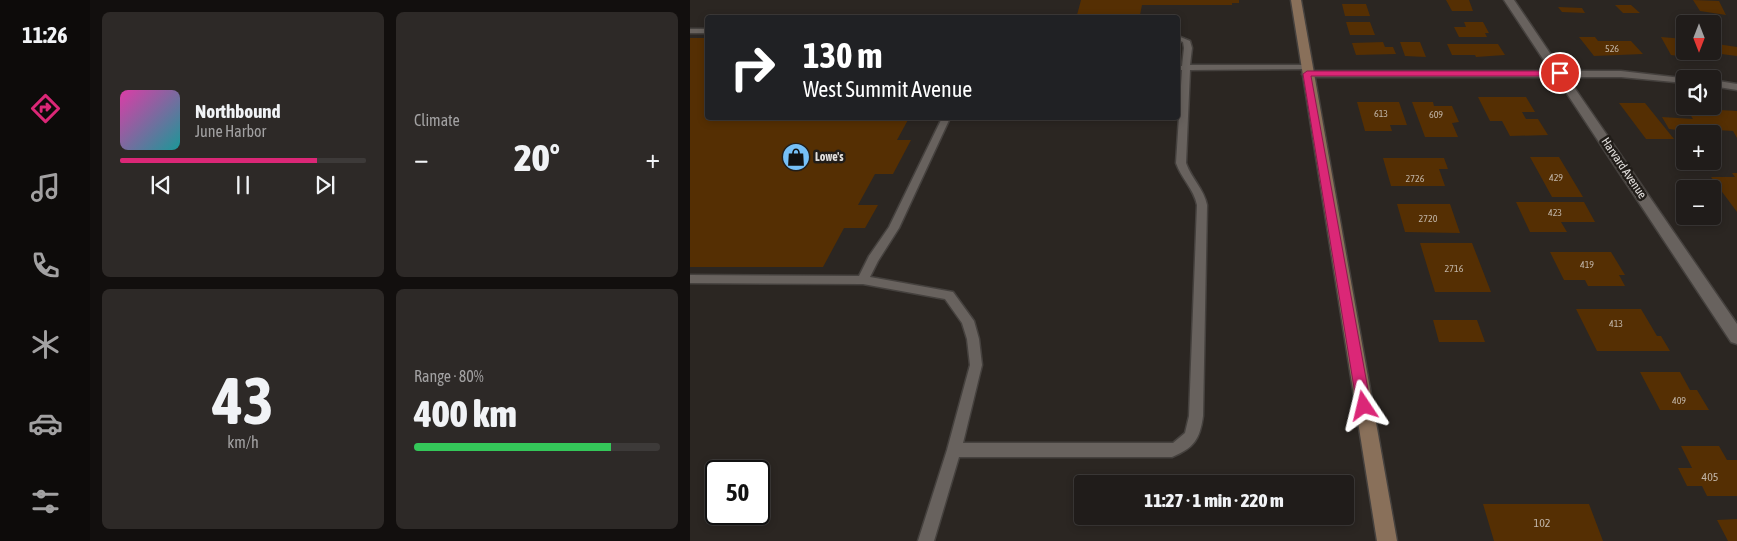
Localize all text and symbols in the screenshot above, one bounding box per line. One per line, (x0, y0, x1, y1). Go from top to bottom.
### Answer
north arrow (1676, 15, 1721, 60)
map controls (1676, 15, 1721, 225)
text: 11:26 (22, 22, 68, 48)
icon: right (720, 35, 785, 100)
text: 130 m (803, 35, 882, 75)
house number: 526 (1605, 43, 1619, 54)
pin (1539, 52, 1581, 94)
icon: arrive (1546, 59, 1574, 87)
button: sound (1676, 70, 1721, 115)
text: West Summit Avenue (803, 76, 972, 102)
icon: directions (28, 91, 63, 126)
text: Northbound (195, 100, 281, 122)
house number: 613 (1374, 108, 1388, 119)
house number: 609 (1429, 109, 1443, 120)
text: Climate (414, 111, 460, 129)
text: June Harbor (195, 122, 266, 140)
button: + (1676, 125, 1721, 170)
street label: Harvard Avenue (1598, 135, 1650, 201)
text: 20° (514, 136, 560, 179)
text: − (414, 142, 429, 174)
text: + (645, 142, 660, 174)
shop icon: Lowe's (781, 142, 811, 172)
place label: Lowe's (815, 150, 844, 164)
icon: music (28, 170, 63, 205)
icon: previous (147, 171, 175, 199)
icon: pause (229, 171, 257, 199)
icon: next (311, 171, 339, 199)
house number: 429 (1549, 172, 1563, 183)
house number: 2726 (1406, 173, 1425, 184)
button: − (1676, 180, 1721, 225)
house number: 423 (1548, 207, 1562, 218)
house number: 2720 (1419, 213, 1438, 224)
icon: phone (28, 248, 63, 283)
house number: 419 (1580, 259, 1594, 270)
house number: 2716 (1445, 263, 1464, 274)
house number: 413 (1609, 318, 1623, 329)
icon: climate (28, 327, 63, 362)
text: 43 (212, 363, 274, 438)
text: Range · 80% (414, 367, 484, 385)
position arrow (1337, 379, 1389, 431)
text: 400 km (414, 392, 517, 435)
house number: 409 (1672, 395, 1686, 406)
icon: car (28, 406, 63, 441)
text: km/h (227, 433, 259, 451)
speed limit sign: 50 (705, 460, 770, 525)
house number: 405 (1702, 470, 1718, 484)
icon: filters (28, 484, 63, 519)
text: 11:27 · 1 min · 220 m (1144, 489, 1284, 511)
house number: 102 (1534, 516, 1550, 530)

